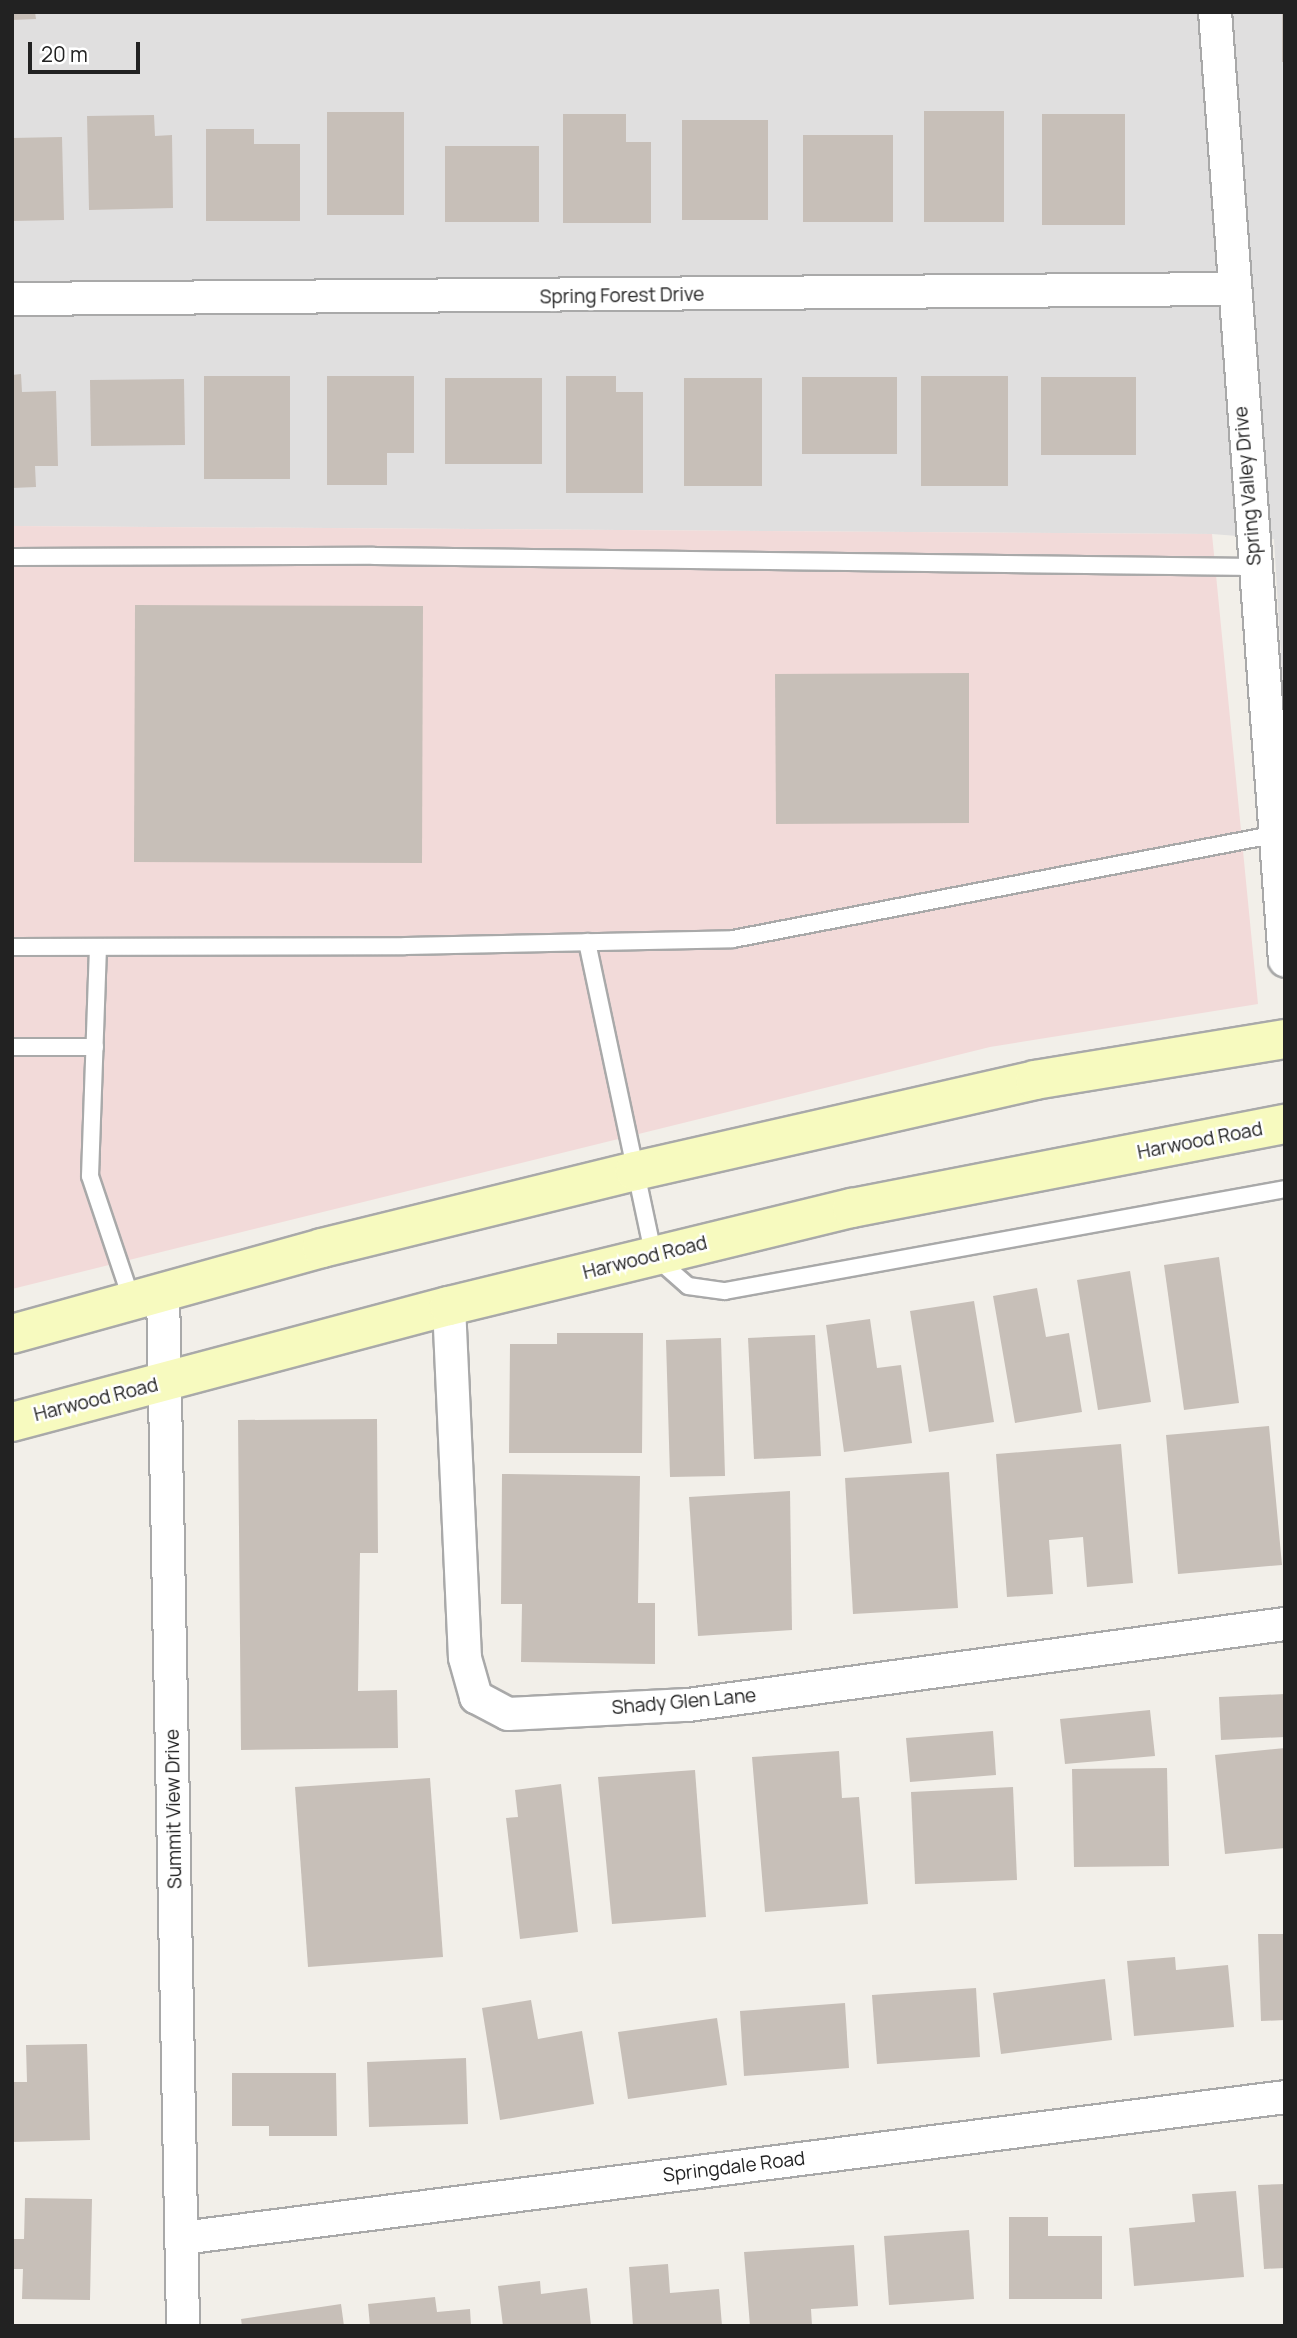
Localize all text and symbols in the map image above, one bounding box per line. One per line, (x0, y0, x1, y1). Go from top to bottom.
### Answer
scale bar (32, 28, 144, 72)
text: 20 m (41, 40, 88, 68)
street label: Spring Forest Drive (539, 283, 705, 309)
street label: Spring Valley Drive (1230, 405, 1266, 567)
street label: Harwood Road (1135, 1118, 1265, 1164)
street label: Harwood Road (581, 1232, 709, 1284)
street label: Harwood Road (32, 1374, 160, 1426)
street label: Shady Glen Lane (611, 1684, 757, 1720)
street label: Summit View Drive (161, 1729, 187, 1889)
street label: Springdale Road (662, 2147, 806, 2187)

